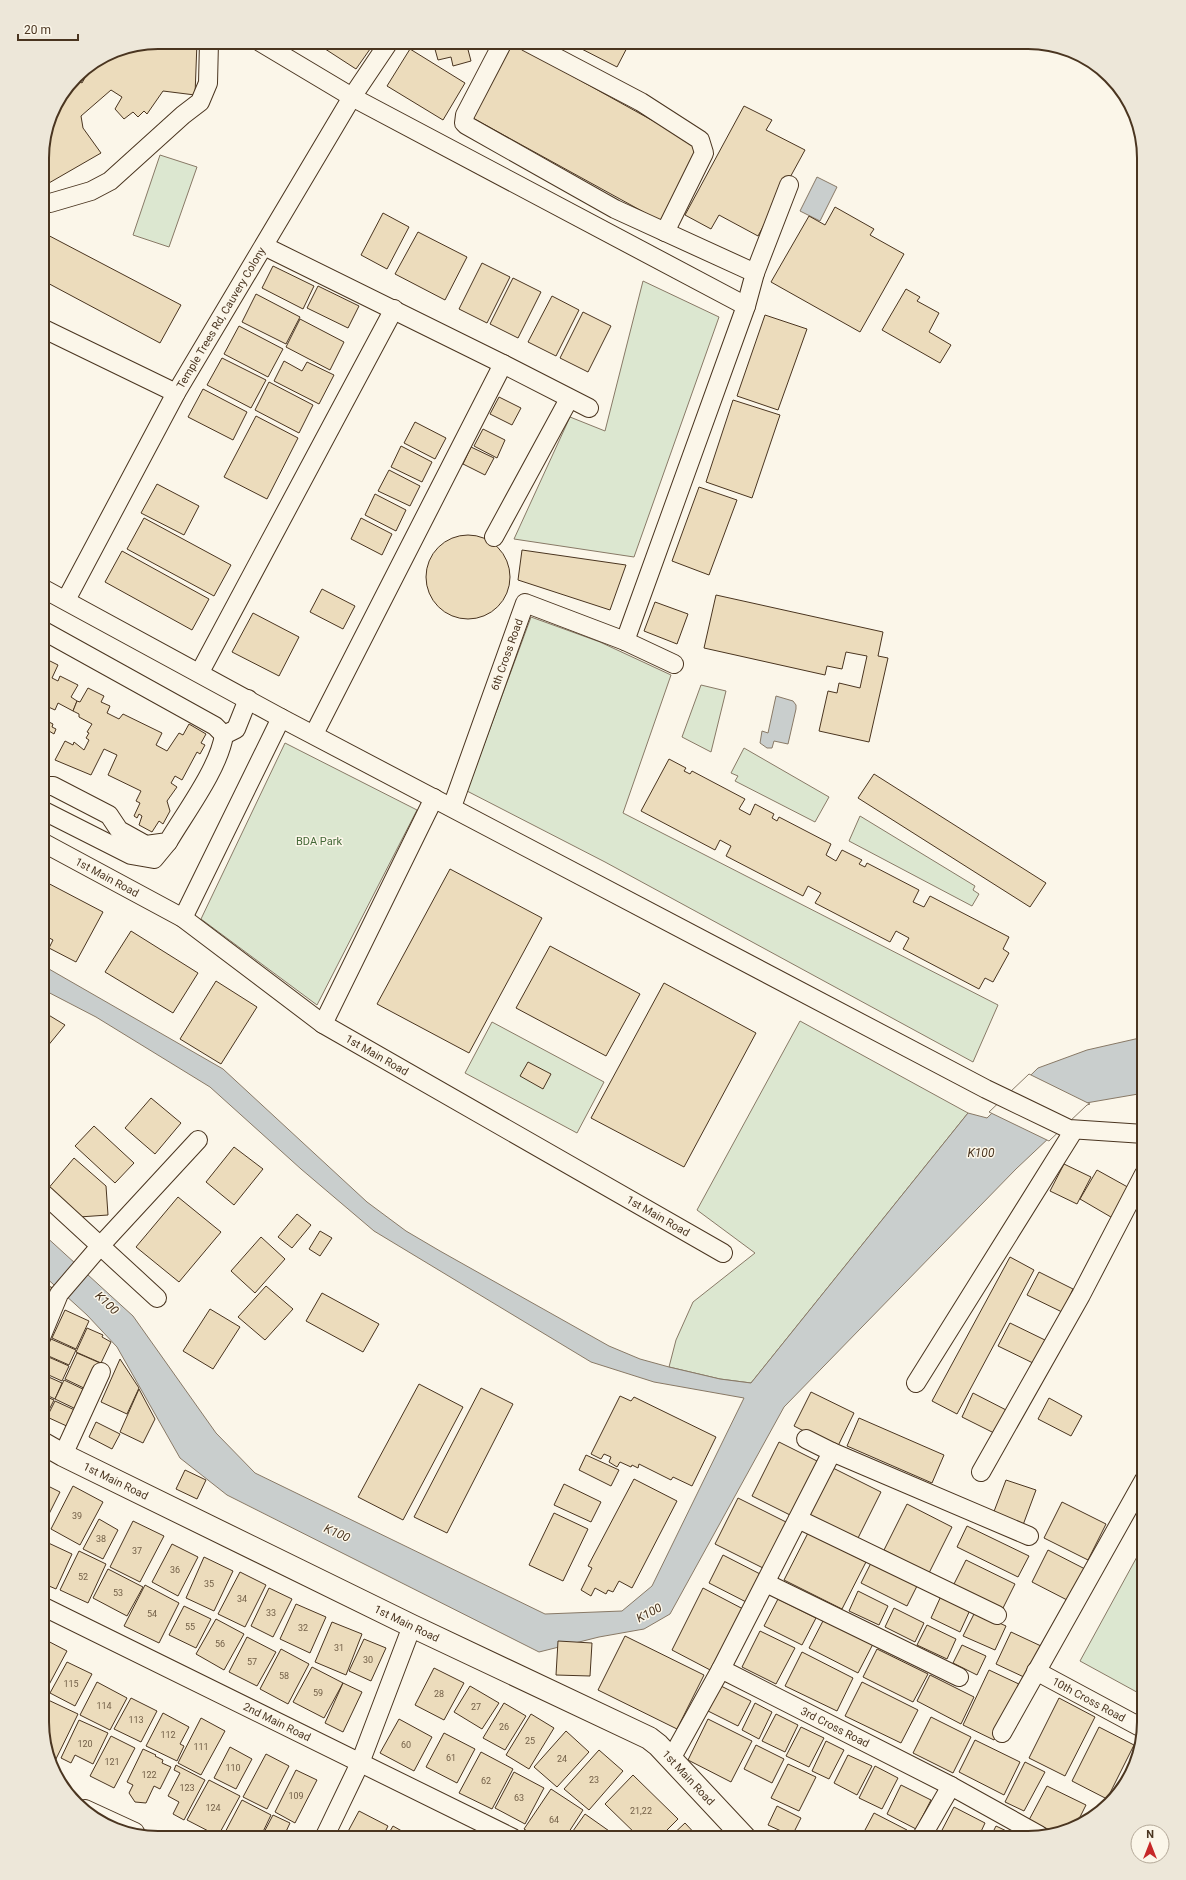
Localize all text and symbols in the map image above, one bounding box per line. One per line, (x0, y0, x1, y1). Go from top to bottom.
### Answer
scale bar (18, 16, 78, 42)
text: 20 m (24, 23, 51, 37)
street label: Temple Trees Rd, Cauvery Colony (174, 244, 269, 391)
street label: 6th Cross Road (488, 617, 526, 692)
park label: BDA Park (296, 835, 342, 848)
street label: 1st Main Road (73, 855, 141, 900)
street label: 1st Main Road (343, 1032, 411, 1079)
water label: K100 (968, 1146, 995, 1160)
street label: 1st Main Road (624, 1193, 692, 1239)
water label: K100 (92, 1289, 122, 1318)
street label: 1st Main Road (81, 1460, 150, 1503)
house number: 39 (72, 1511, 82, 1521)
water label: K100 (322, 1521, 353, 1545)
house number: 38 (96, 1534, 106, 1544)
house number: 37 (132, 1546, 142, 1556)
house number: 36 (170, 1565, 180, 1575)
house number: 52 (78, 1572, 88, 1582)
house number: 35 (204, 1579, 214, 1589)
house number: 53 (113, 1588, 123, 1598)
house number: 34 (237, 1594, 247, 1604)
water label: K100 (634, 1600, 665, 1626)
street label: 1st Main Road (372, 1603, 441, 1645)
house number: 33 (266, 1608, 276, 1618)
house number: 54 (147, 1609, 157, 1619)
house number: 55 (185, 1622, 195, 1632)
house number: 32 (298, 1623, 308, 1633)
house number: 56 (215, 1639, 225, 1649)
house number: 31 (334, 1643, 344, 1653)
house number: 30 (363, 1655, 373, 1665)
house number: 57 (247, 1657, 257, 1667)
house number: 58 (279, 1671, 289, 1681)
street label: 10th Cross Road (1050, 1675, 1127, 1725)
house number: 115 (63, 1679, 79, 1689)
house number: 59 (313, 1688, 323, 1698)
house number: 28 (434, 1689, 444, 1699)
street label: 2nd Main Road (241, 1700, 313, 1744)
house number: 114 (96, 1701, 112, 1711)
house number: 27 (471, 1702, 481, 1712)
street label: 3rd Cross Road (798, 1705, 871, 1750)
house number: 113 (128, 1715, 144, 1725)
house number: 26 (499, 1722, 509, 1732)
house number: 112 (160, 1730, 176, 1740)
house number: 25 (525, 1736, 535, 1746)
house number: 120 (77, 1739, 93, 1749)
house number: 60 (401, 1740, 411, 1750)
house number: 111 (193, 1742, 209, 1752)
street label: 1st Main Road (659, 1748, 717, 1808)
house number: 61 (446, 1753, 456, 1763)
house number: 24 (557, 1754, 567, 1764)
house number: 121 (104, 1757, 120, 1767)
house number: 110 (225, 1763, 241, 1773)
house number: 122 (141, 1770, 157, 1780)
house number: 23 (589, 1775, 599, 1785)
house number: 62 (481, 1776, 491, 1786)
house number: 123 (179, 1783, 195, 1793)
house number: 109 (288, 1791, 304, 1801)
house number: 63 (514, 1793, 524, 1803)
house number: 124 (205, 1803, 221, 1813)
house number: 21,22 (630, 1806, 652, 1816)
house number: 64 (549, 1815, 559, 1825)
north arrow (1130, 1824, 1170, 1864)
text: N (1146, 1828, 1154, 1841)

